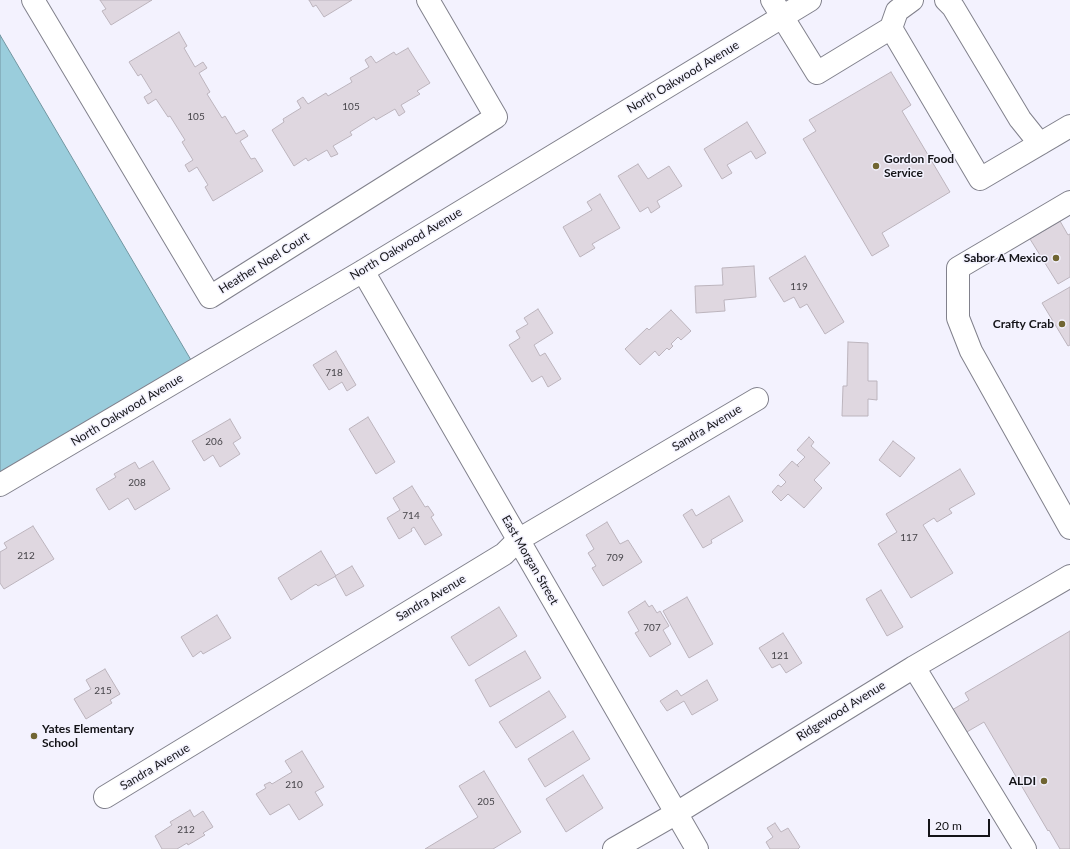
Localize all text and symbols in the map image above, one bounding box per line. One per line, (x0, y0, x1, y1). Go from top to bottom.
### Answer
street label: North Oakwood Avenue (624, 38, 742, 116)
house number: 105 (342, 101, 360, 113)
house number: 105 (187, 111, 205, 123)
place label: Gordon Food Service (884, 152, 954, 180)
marker: Gordon Food Service (871, 161, 881, 171)
street label: North Oakwood Avenue (347, 205, 465, 283)
street label: Heather Noel Court (216, 229, 312, 297)
place label: Sabor A Mexico (964, 251, 1048, 265)
marker: Sabor A Mexico (1051, 253, 1061, 263)
house number: 119 (790, 281, 808, 293)
place label: Crafty Crab (993, 317, 1054, 331)
marker: Crafty Crab (1057, 319, 1067, 329)
house number: 718 (325, 367, 343, 379)
street label: North Oakwood Avenue (68, 371, 186, 449)
street label: Sandra Avenue (670, 402, 744, 454)
house number: 206 (205, 436, 223, 448)
house number: 208 (128, 477, 146, 489)
house number: 714 (402, 510, 420, 522)
street label: East Morgan Street (499, 513, 561, 607)
house number: 117 (900, 532, 918, 544)
house number: 212 (17, 550, 35, 562)
house number: 709 (606, 552, 624, 564)
street label: Sandra Avenue (394, 572, 468, 624)
house number: 707 (643, 622, 661, 634)
house number: 121 (771, 650, 789, 662)
street label: Ridgewood Avenue (794, 678, 888, 744)
house number: 215 (94, 685, 112, 697)
place label: Yates Elementary School (42, 722, 134, 750)
marker: Yates Elementary School (29, 731, 39, 741)
street label: Sandra Avenue (118, 741, 192, 793)
place label: ALDI (1009, 774, 1036, 788)
marker: ALDI (1039, 776, 1049, 786)
house number: 210 (285, 779, 303, 791)
house number: 205 (477, 796, 495, 808)
scale bar (930, 811, 992, 837)
text: 20 m (935, 818, 962, 833)
house number: 212 (177, 824, 195, 836)

